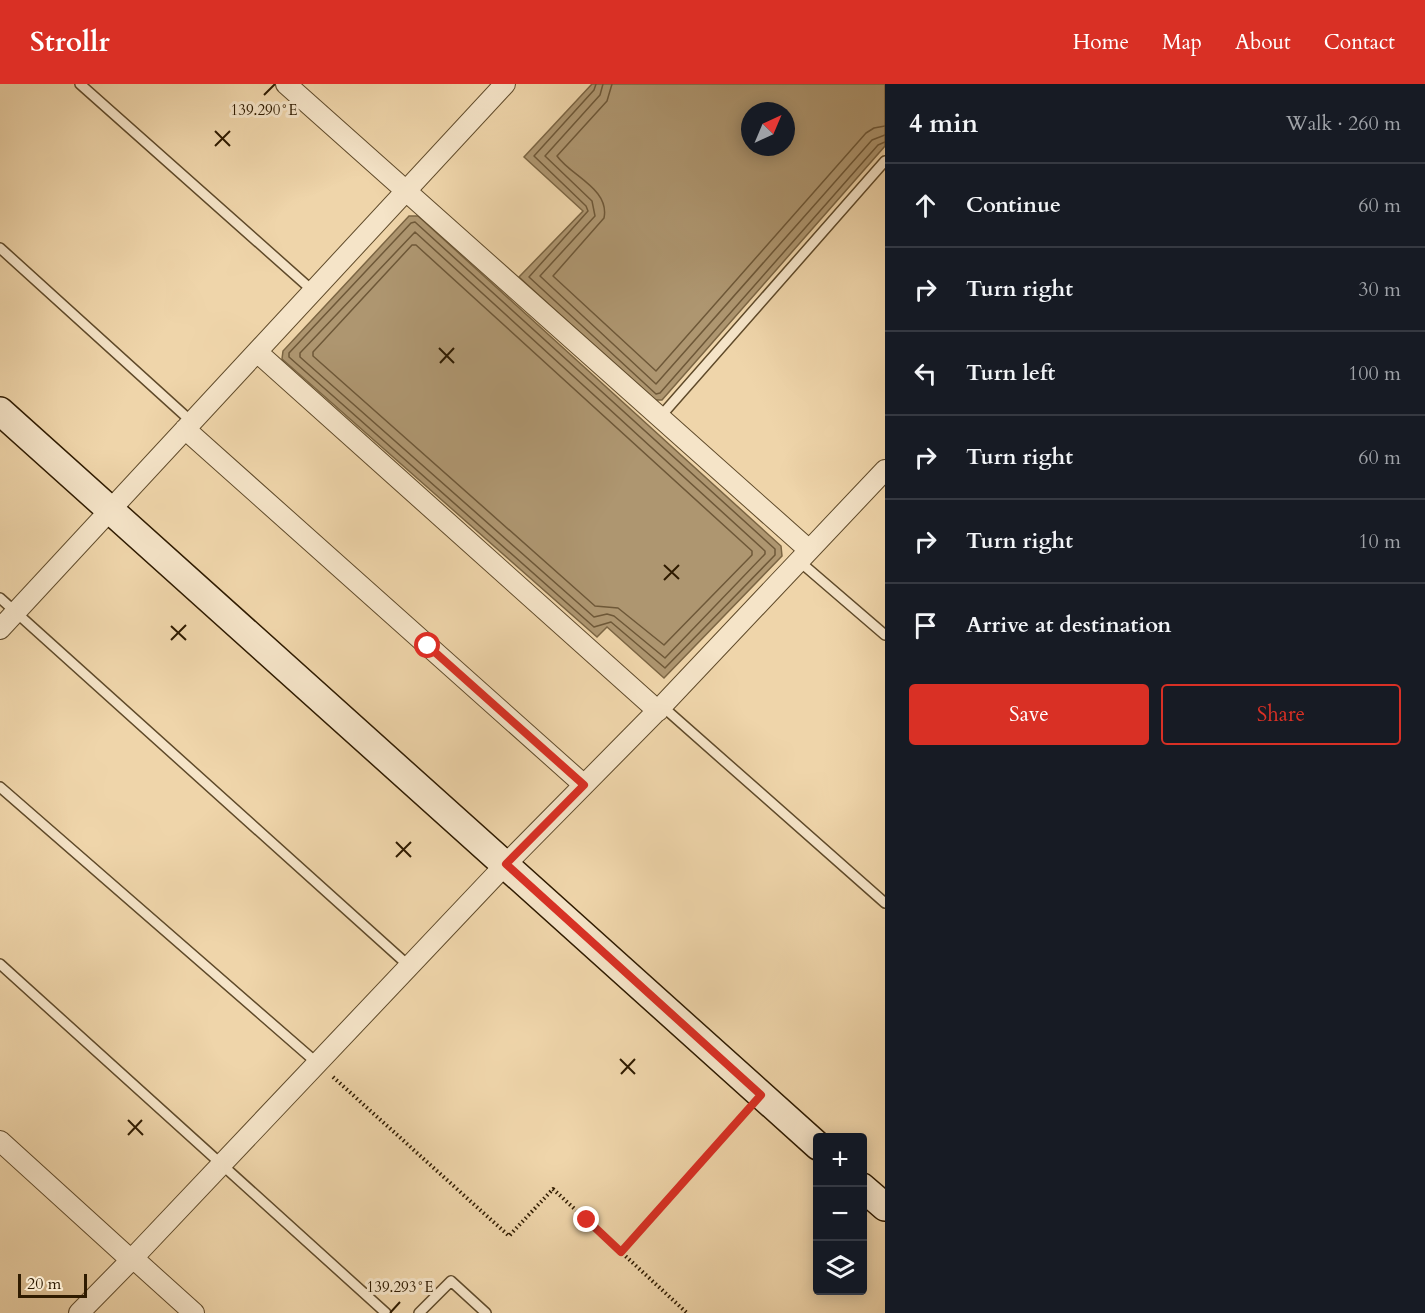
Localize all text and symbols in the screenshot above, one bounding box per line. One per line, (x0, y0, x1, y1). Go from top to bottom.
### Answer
text: Strollr (30, 23, 110, 61)
text: Home (1073, 28, 1129, 57)
text: Map (1162, 28, 1202, 57)
text: About (1235, 28, 1291, 57)
text: Contact (1324, 28, 1395, 57)
text: 139.290°E (231, 100, 297, 120)
north arrow (741, 102, 795, 156)
text: 4 min (909, 106, 978, 141)
text: Walk · 260 m (1286, 110, 1401, 137)
icon: ahead (909, 189, 942, 222)
text: Continue (966, 190, 1061, 220)
text: 60 m (1358, 192, 1401, 219)
icon: right (909, 273, 942, 306)
text: Turn right (966, 274, 1073, 304)
text: 30 m (1358, 276, 1401, 303)
icon: left (909, 357, 942, 390)
text: Turn left (966, 358, 1055, 388)
text: 100 m (1348, 360, 1401, 387)
icon: right (909, 441, 942, 474)
text: Turn right (966, 442, 1073, 472)
text: 60 m (1358, 444, 1401, 471)
icon: right (909, 525, 942, 558)
text: Turn right (966, 526, 1073, 556)
text: 10 m (1358, 528, 1401, 555)
icon: arrive (909, 609, 942, 642)
text: Arrive at destination (966, 610, 1171, 640)
route start (414, 632, 440, 658)
button: Save (909, 684, 1149, 745)
button: Share (1161, 684, 1401, 745)
map controls (813, 1133, 867, 1295)
button: + (813, 1133, 867, 1187)
button: − (813, 1187, 867, 1241)
route end (573, 1206, 599, 1232)
button: layers (813, 1241, 867, 1295)
scale bar (18, 1271, 87, 1298)
text: 20 m (27, 1273, 61, 1295)
text: 139.293°E (367, 1277, 433, 1297)

